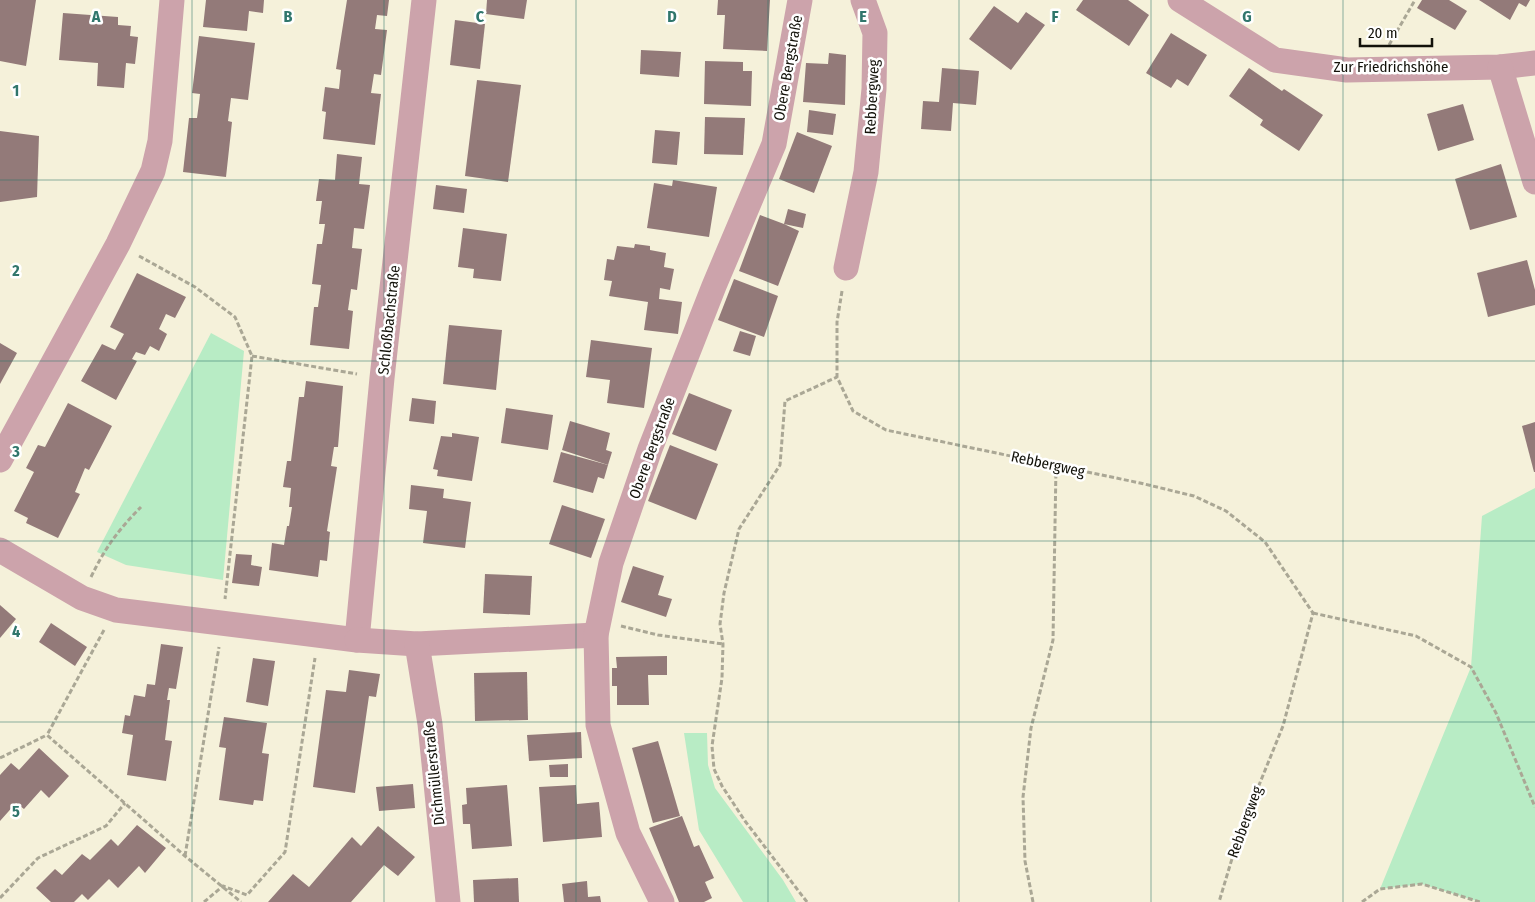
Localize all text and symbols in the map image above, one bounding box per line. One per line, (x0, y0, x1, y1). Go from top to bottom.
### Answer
text: A (91, 7, 101, 26)
text: B (284, 7, 293, 26)
text: C (476, 7, 485, 26)
text: D (667, 7, 677, 26)
text: E (859, 7, 867, 26)
text: F (1051, 7, 1059, 26)
text: G (1242, 7, 1252, 26)
street label: Obere Bergstraße (770, 14, 806, 122)
scale bar (1360, 15, 1432, 47)
text: 20 m (1368, 24, 1398, 42)
street label: Zur Friedrichshöhe (1334, 58, 1448, 76)
street label: Rebbergweg (861, 59, 883, 135)
text: 1 (13, 81, 19, 100)
text: 2 (11, 261, 20, 280)
street label: Schloßbachstraße (374, 264, 404, 376)
street label: Obere Bergstraße (625, 395, 679, 501)
text: 3 (11, 442, 20, 461)
street label: Rebbergweg (1009, 447, 1087, 481)
text: 4 (12, 622, 20, 641)
street label: Dichmüllerstraße (420, 720, 448, 826)
street label: Rebbergweg (1224, 784, 1266, 860)
text: 5 (12, 802, 20, 821)

